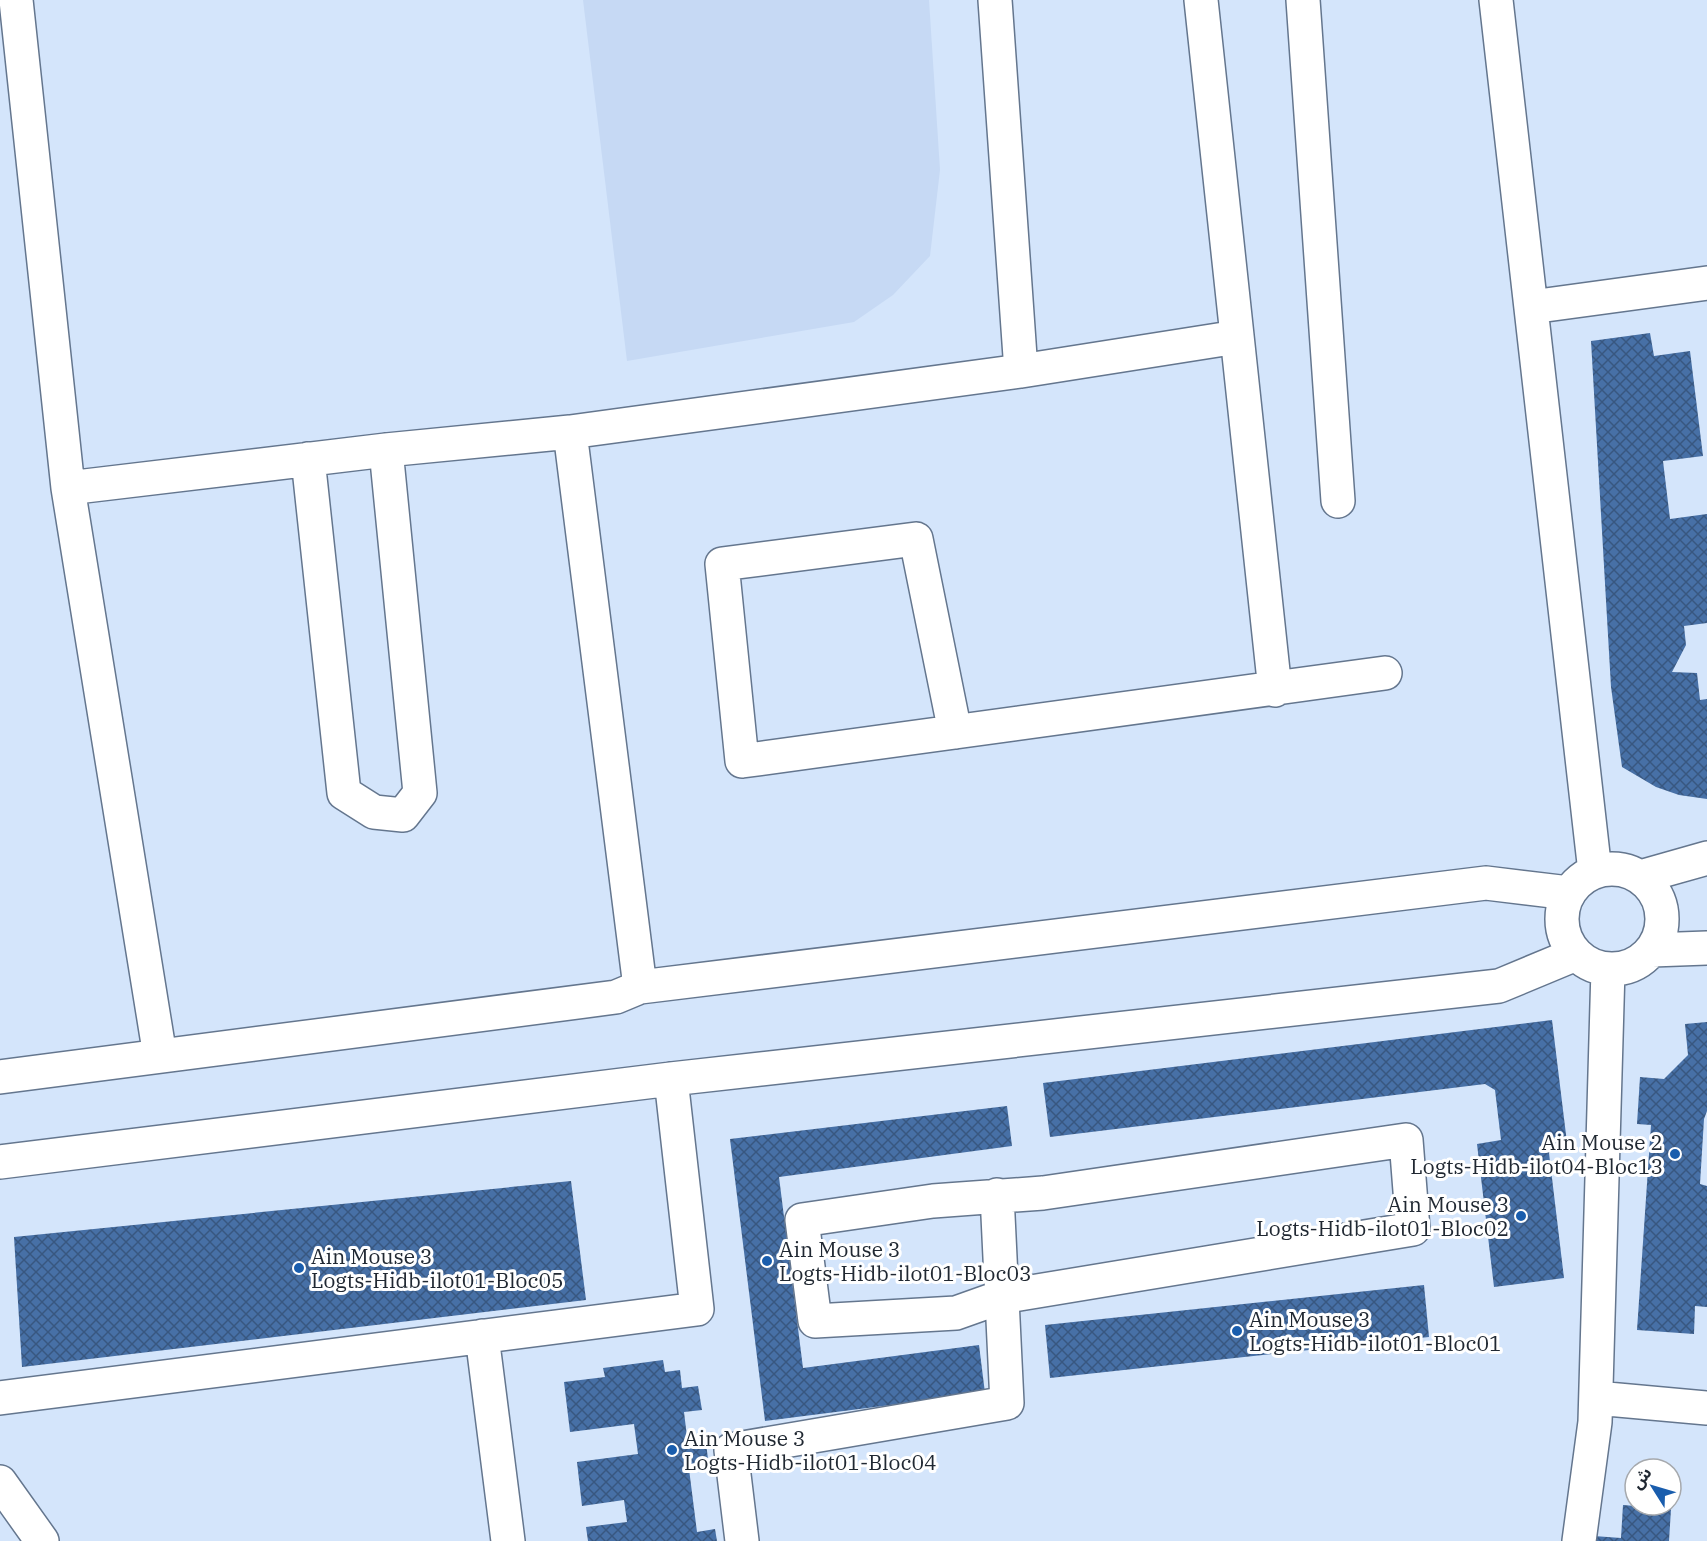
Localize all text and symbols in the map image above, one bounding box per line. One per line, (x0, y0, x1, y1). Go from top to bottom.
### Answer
place label: Ain Mouse 2 Logts-Hidb-ilot04-Bloc13 (1410, 1128, 1663, 1180)
marker: Ain Mouse 2 Logts-Hidb-ilot04-Bloc13 (1668, 1147, 1682, 1161)
place label: Ain Mouse 3 Logts-Hidb-ilot01-Bloc02 (1256, 1190, 1509, 1242)
marker: Ain Mouse 3 Logts-Hidb-ilot01-Bloc02 (1514, 1209, 1528, 1223)
place label: Ain Mouse 3 Logts-Hidb-ilot01-Bloc03 (779, 1235, 1032, 1287)
place label: Ain Mouse 3 Logts-Hidb-ilot01-Bloc05 (311, 1242, 564, 1294)
marker: Ain Mouse 3 Logts-Hidb-ilot01-Bloc03 (760, 1254, 774, 1268)
marker: Ain Mouse 3 Logts-Hidb-ilot01-Bloc05 (292, 1261, 306, 1275)
place label: Ain Mouse 3 Logts-Hidb-ilot01-Bloc01 (1249, 1305, 1502, 1357)
marker: Ain Mouse 3 Logts-Hidb-ilot01-Bloc01 (1230, 1324, 1244, 1338)
place label: Ain Mouse 3 Logts-Hidb-ilot01-Bloc04 (684, 1424, 937, 1476)
marker: Ain Mouse 3 Logts-Hidb-ilot01-Bloc04 (665, 1443, 679, 1457)
north arrow (1623, 1457, 1683, 1517)
text: ش (1626, 1463, 1656, 1493)

